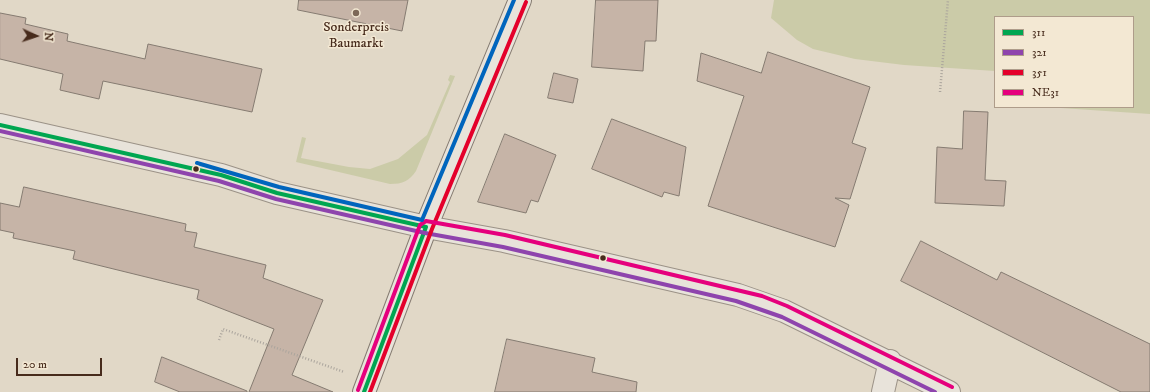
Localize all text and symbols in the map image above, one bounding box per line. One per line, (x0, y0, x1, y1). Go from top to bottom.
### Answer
marker: Sonderpreis Baumarkt (351, 8, 361, 18)
north arrow (16, 16, 56, 56)
legend (994, 16, 1134, 108)
place label: Sonderpreis Baumarkt (323, 20, 389, 52)
text: 311 (1032, 25, 1045, 40)
text: N (41, 32, 55, 42)
text: 321 (1032, 45, 1047, 60)
text: 351 (1032, 65, 1047, 80)
text: NE31 (1032, 85, 1059, 100)
unlabelled marker (191, 164, 201, 174)
unlabelled marker (598, 253, 608, 263)
scale bar (18, 350, 104, 376)
text: 20 m (23, 357, 47, 372)

